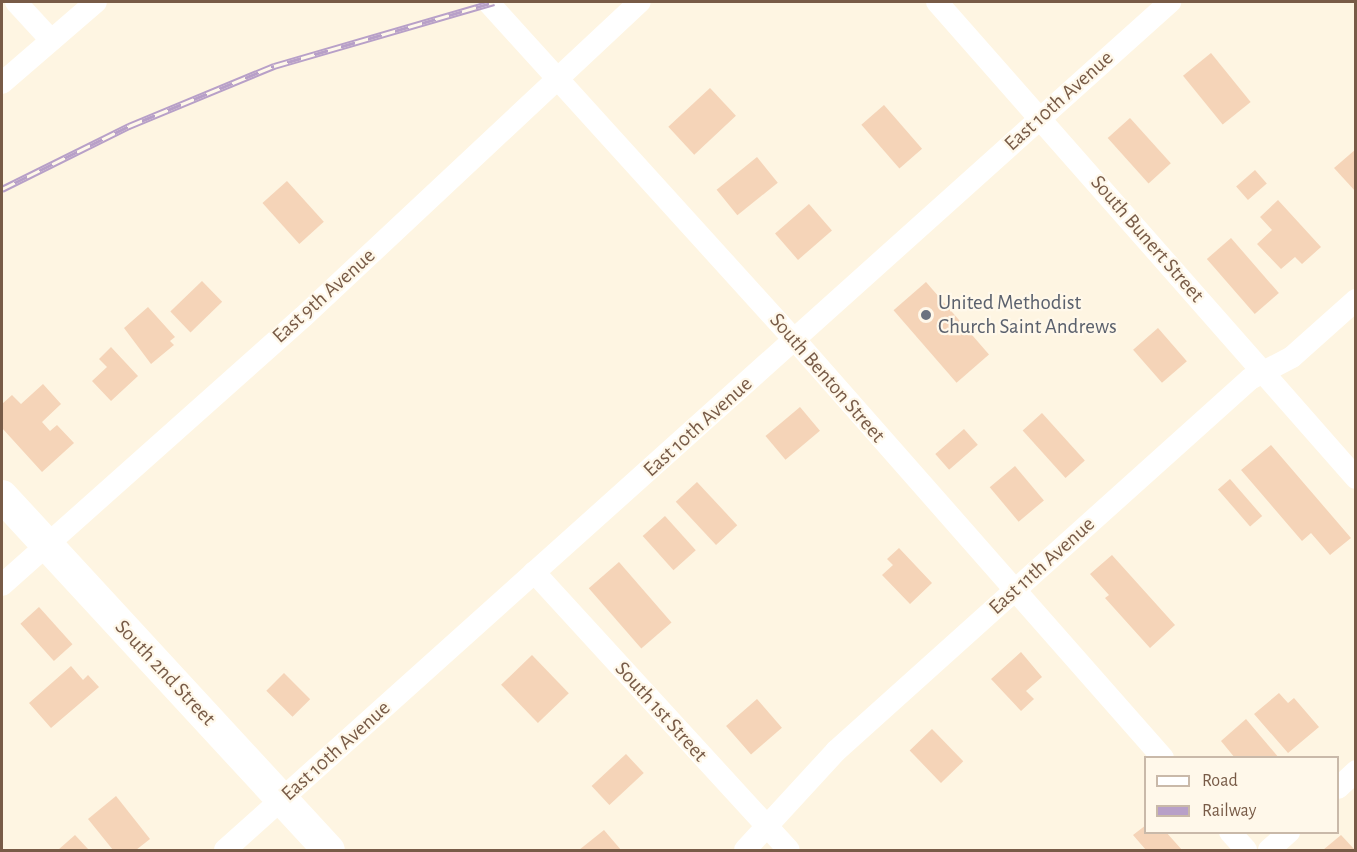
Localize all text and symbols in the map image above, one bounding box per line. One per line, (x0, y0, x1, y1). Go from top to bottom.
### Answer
street label: East 10th Avenue (999, 45, 1119, 157)
street label: South Bunert Street (1085, 170, 1209, 308)
street label: East 9th Avenue (267, 243, 381, 349)
place label: United Methodist Church Saint Andrews (938, 290, 1117, 340)
street label: South Benton Street (764, 308, 890, 448)
marker: United Methodist Church Saint Andrews (919, 308, 933, 322)
street label: East 10th Avenue (638, 371, 758, 483)
street label: East 11th Avenue (984, 512, 1100, 620)
street label: South 2nd Street (109, 615, 221, 731)
street label: South 1st Street (609, 657, 713, 767)
street label: East 10th Avenue (276, 695, 396, 807)
legend (1144, 756, 1339, 834)
text: Road (1202, 772, 1238, 790)
text: Railway (1202, 802, 1256, 820)

